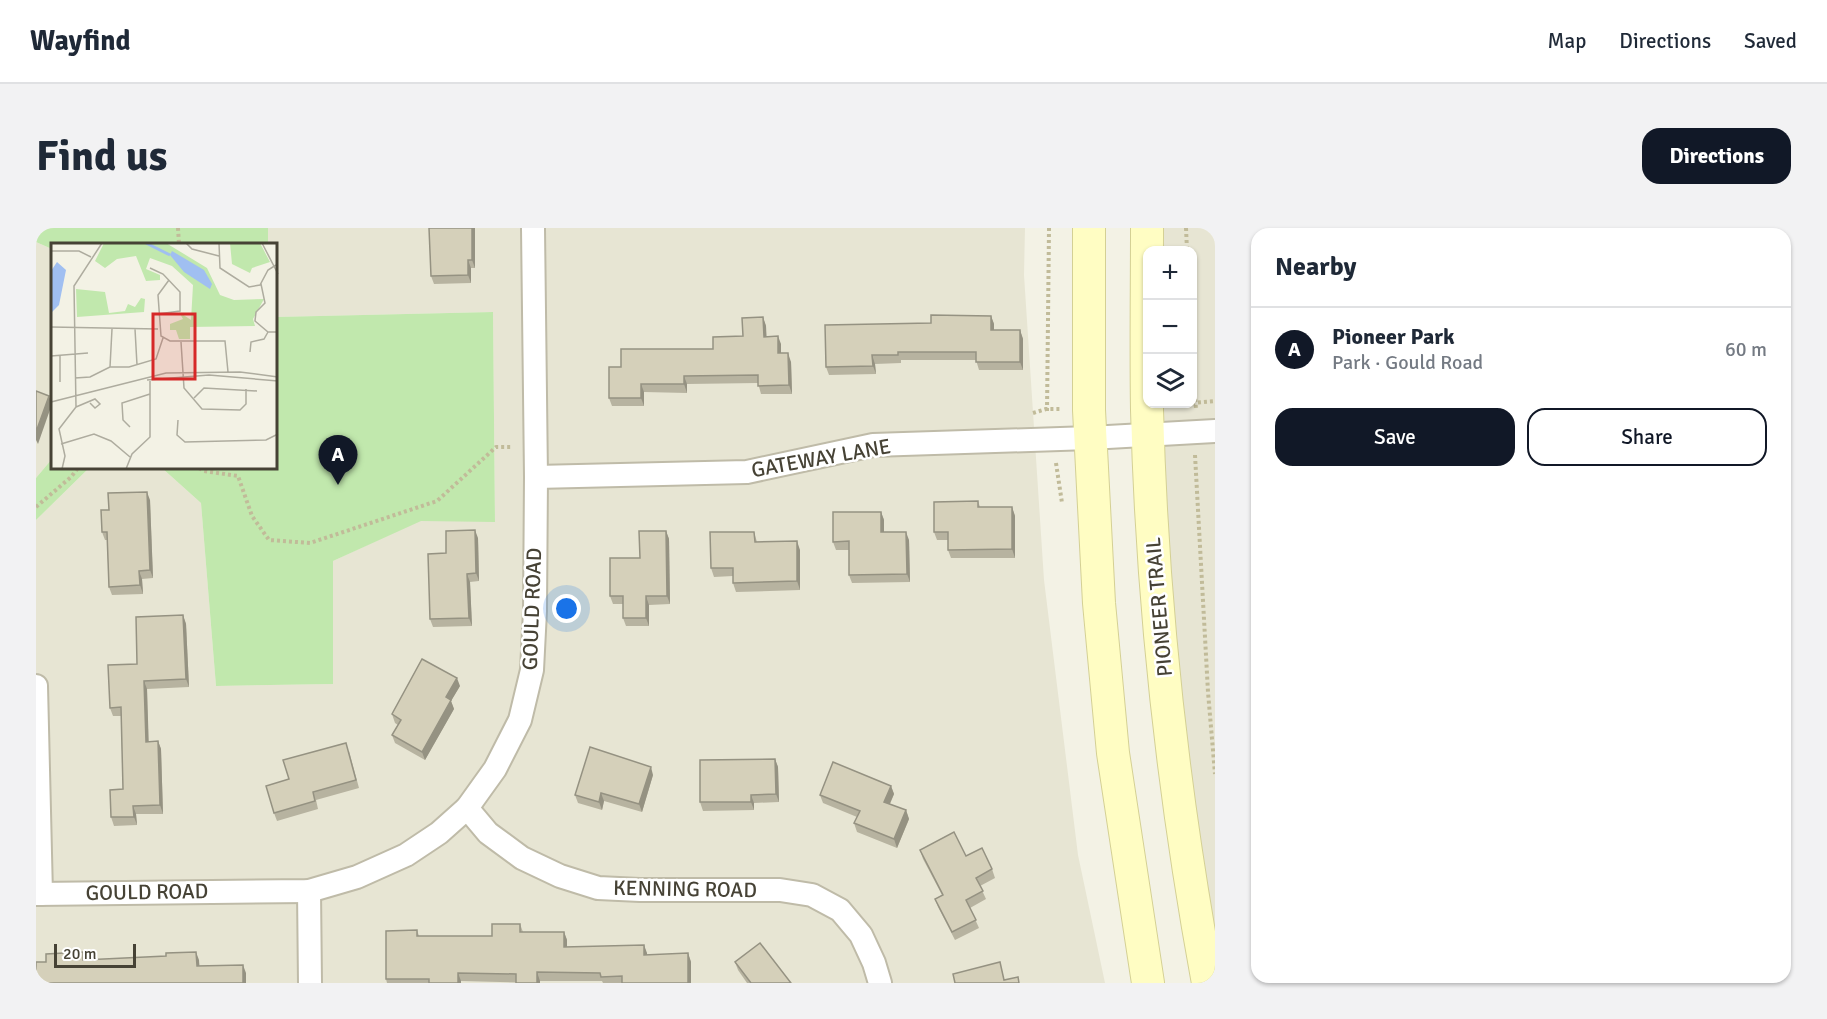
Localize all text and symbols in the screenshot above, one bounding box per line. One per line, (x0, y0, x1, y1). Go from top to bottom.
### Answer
text: Wayfind (30, 24, 131, 58)
text: Map (1548, 28, 1586, 54)
text: Directions (1619, 28, 1711, 54)
text: Saved (1744, 28, 1797, 54)
button: Directions (1642, 128, 1791, 184)
text: Find us (36, 131, 167, 182)
inset map (51, 243, 278, 470)
map controls (1143, 246, 1197, 408)
button: + (1143, 246, 1197, 300)
text: Nearby (1275, 251, 1356, 283)
button: − (1143, 300, 1197, 354)
text: Pioneer Park (1332, 323, 1454, 350)
text: A (1288, 337, 1301, 362)
text: 60 m (1725, 337, 1767, 362)
text: Park · Gould Road (1332, 350, 1483, 375)
button: layers (1143, 354, 1197, 408)
button: Save (1275, 408, 1515, 466)
button: Share (1527, 408, 1767, 466)
street label: GATEWAY LANE (749, 433, 893, 483)
pin: A (318, 436, 358, 485)
street label: PIONEER TRAIL (1140, 536, 1178, 678)
street label: GOULD ROAD (517, 547, 547, 671)
your location (552, 594, 581, 623)
street label: KENNING ROAD (613, 875, 757, 903)
street label: GOULD ROAD (85, 878, 209, 906)
scale bar (54, 941, 136, 968)
text: 20 m (63, 944, 97, 964)

